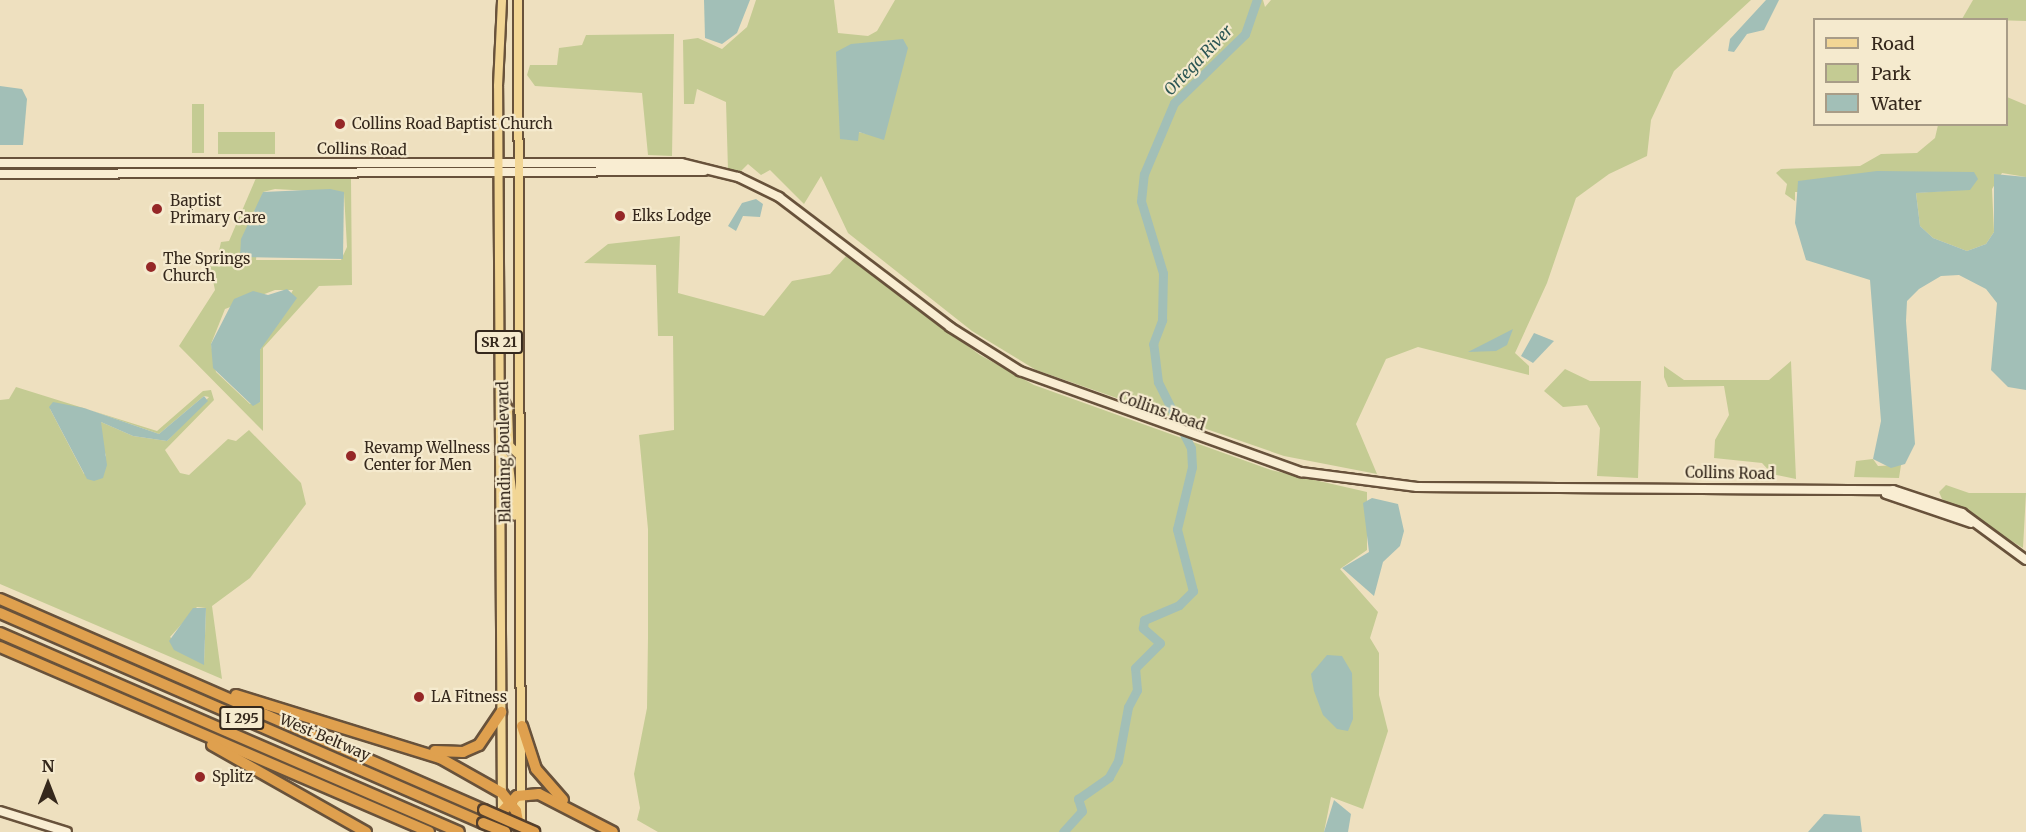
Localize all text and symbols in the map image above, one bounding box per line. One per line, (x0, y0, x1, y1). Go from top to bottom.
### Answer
legend (1813, 18, 2008, 126)
water label: Ortega River (1160, 21, 1236, 99)
text: Road (1871, 32, 1915, 55)
text: Park (1871, 62, 1911, 85)
text: Water (1871, 92, 1922, 115)
place label: Collins Road Baptist Church (352, 115, 553, 133)
marker: Collins Road Baptist Church (333, 117, 347, 131)
street label: Collins Road (317, 139, 407, 159)
place label: Baptist Primary Care (170, 191, 266, 226)
marker: Baptist Primary Care (148, 200, 166, 218)
place label: Elks Lodge (632, 207, 711, 225)
marker: Elks Lodge (613, 209, 627, 223)
place label: The Springs Church (163, 249, 250, 284)
marker: The Springs Church (144, 260, 158, 274)
road number: SR 21 (474, 331, 524, 353)
street label: Blanding Boulevard (494, 381, 514, 523)
street label: Collins Road (1117, 388, 1207, 434)
place label: Revamp Wellness Center for Men (364, 438, 490, 473)
marker: Revamp Wellness Center for Men (342, 447, 360, 465)
street label: Collins Road (1685, 463, 1775, 483)
place label: LA Fitness (431, 688, 507, 706)
marker: LA Fitness (412, 690, 426, 704)
road number: I 295 (218, 707, 266, 729)
street label: West Beltway (277, 710, 373, 764)
north arrow (18, 754, 78, 814)
text: N (42, 756, 54, 776)
place label: Splitz (212, 768, 253, 786)
marker: Splitz (193, 770, 207, 784)

